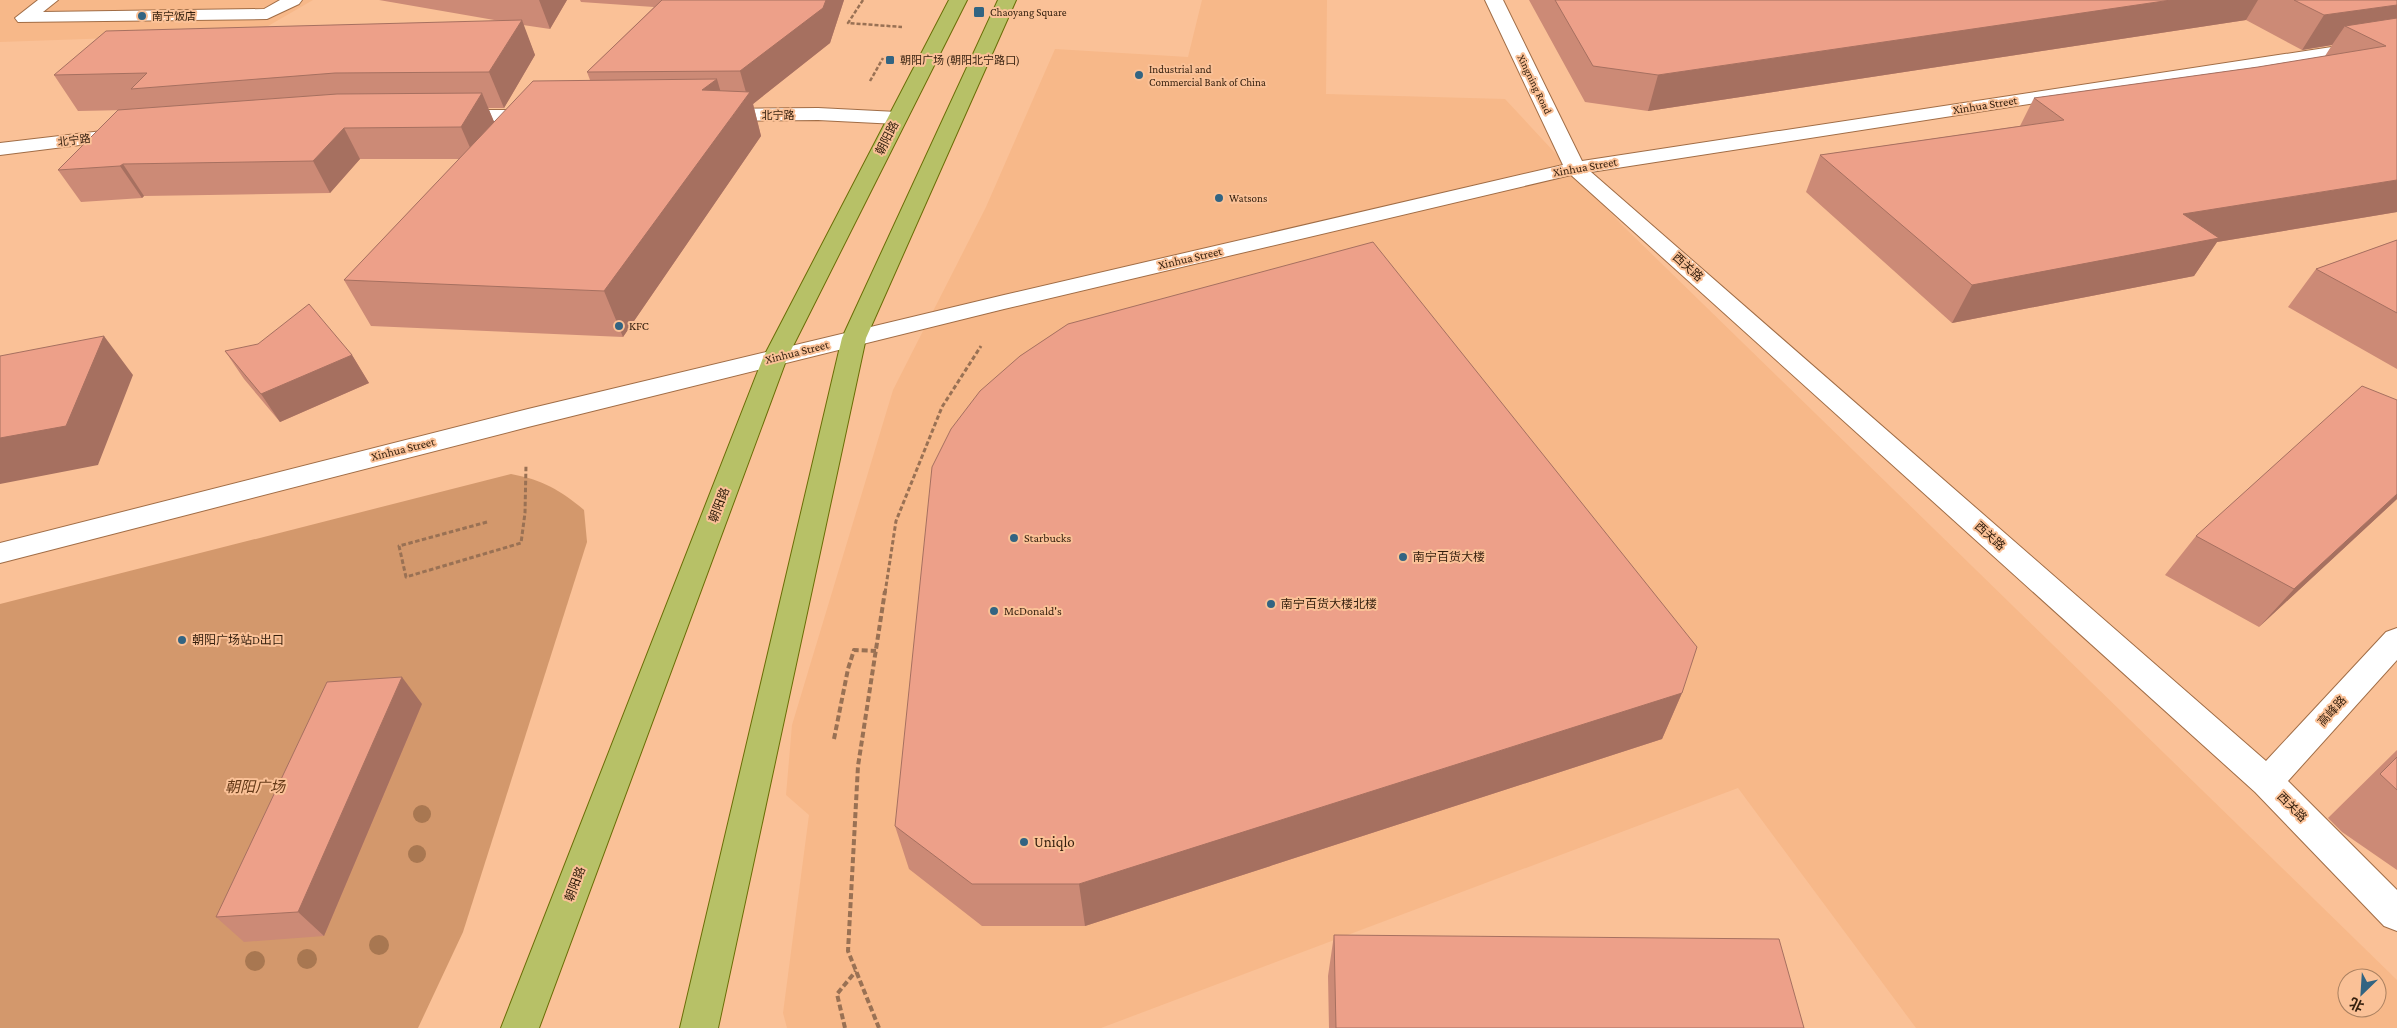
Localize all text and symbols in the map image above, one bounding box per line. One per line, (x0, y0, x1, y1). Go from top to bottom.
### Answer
marker: Chaoyang Square (972, 5, 986, 19)
place label: Chaoyang Square (990, 6, 1067, 19)
marker: 南宁饭店 (136, 10, 148, 22)
place label: 南宁饭店 (152, 10, 196, 22)
street label: Xingning Road (1515, 52, 1555, 116)
marker: 朝阳广场 (朝阳北宁路口) (884, 54, 896, 66)
place label: 朝阳广场 (朝阳北宁路口) (900, 54, 1020, 67)
place label: Industrial and Commercial Bank of China (1149, 63, 1266, 88)
marker: Industrial and Commercial Bank of China (1133, 69, 1145, 81)
street label: Xinhua Street (1952, 93, 2019, 117)
street label: 北宁路 (762, 109, 795, 121)
street label: 朝阳路 (873, 119, 901, 157)
street label: 北宁路 (57, 132, 91, 148)
street label: Xinhua Street (1552, 154, 1619, 180)
marker: Watsons (1213, 192, 1225, 204)
place label: Watsons (1229, 192, 1267, 204)
street label: Xinhua Street (1157, 244, 1224, 272)
street label: 西关路 (1670, 250, 1706, 284)
place label: KFC (629, 319, 649, 333)
marker: KFC (613, 320, 625, 332)
street label: Xinhua Street (764, 337, 831, 367)
street label: Xinhua Street (370, 434, 437, 464)
street label: 朝阳路 (706, 486, 732, 524)
street label: 西关路 (1972, 519, 2008, 553)
place label: Starbucks (1024, 531, 1071, 545)
marker: Starbucks (1008, 532, 1020, 544)
place label: 南宁百货大楼 (1413, 550, 1485, 564)
marker: 南宁百货大楼 (1397, 551, 1409, 563)
place label: 南宁百货大楼北楼 (1281, 597, 1377, 611)
marker: 南宁百货大楼北楼 (1265, 598, 1277, 610)
place label: McDonald's (1004, 604, 1062, 618)
marker: McDonald's (988, 605, 1000, 617)
place label: 朝阳广场站D出口 (192, 633, 284, 647)
marker: 朝阳广场站D出口 (176, 634, 188, 646)
street label: 高峰路 (2315, 693, 2349, 729)
park label: 朝阳广场 (225, 779, 287, 795)
street label: 西关路 (2274, 789, 2310, 825)
place label: Uniqlo (1034, 834, 1075, 851)
marker: Uniqlo (1018, 836, 1030, 848)
street label: 朝阳路 (562, 865, 588, 903)
north arrow (2337, 968, 2387, 1018)
text: 北 (2347, 995, 2366, 1015)

